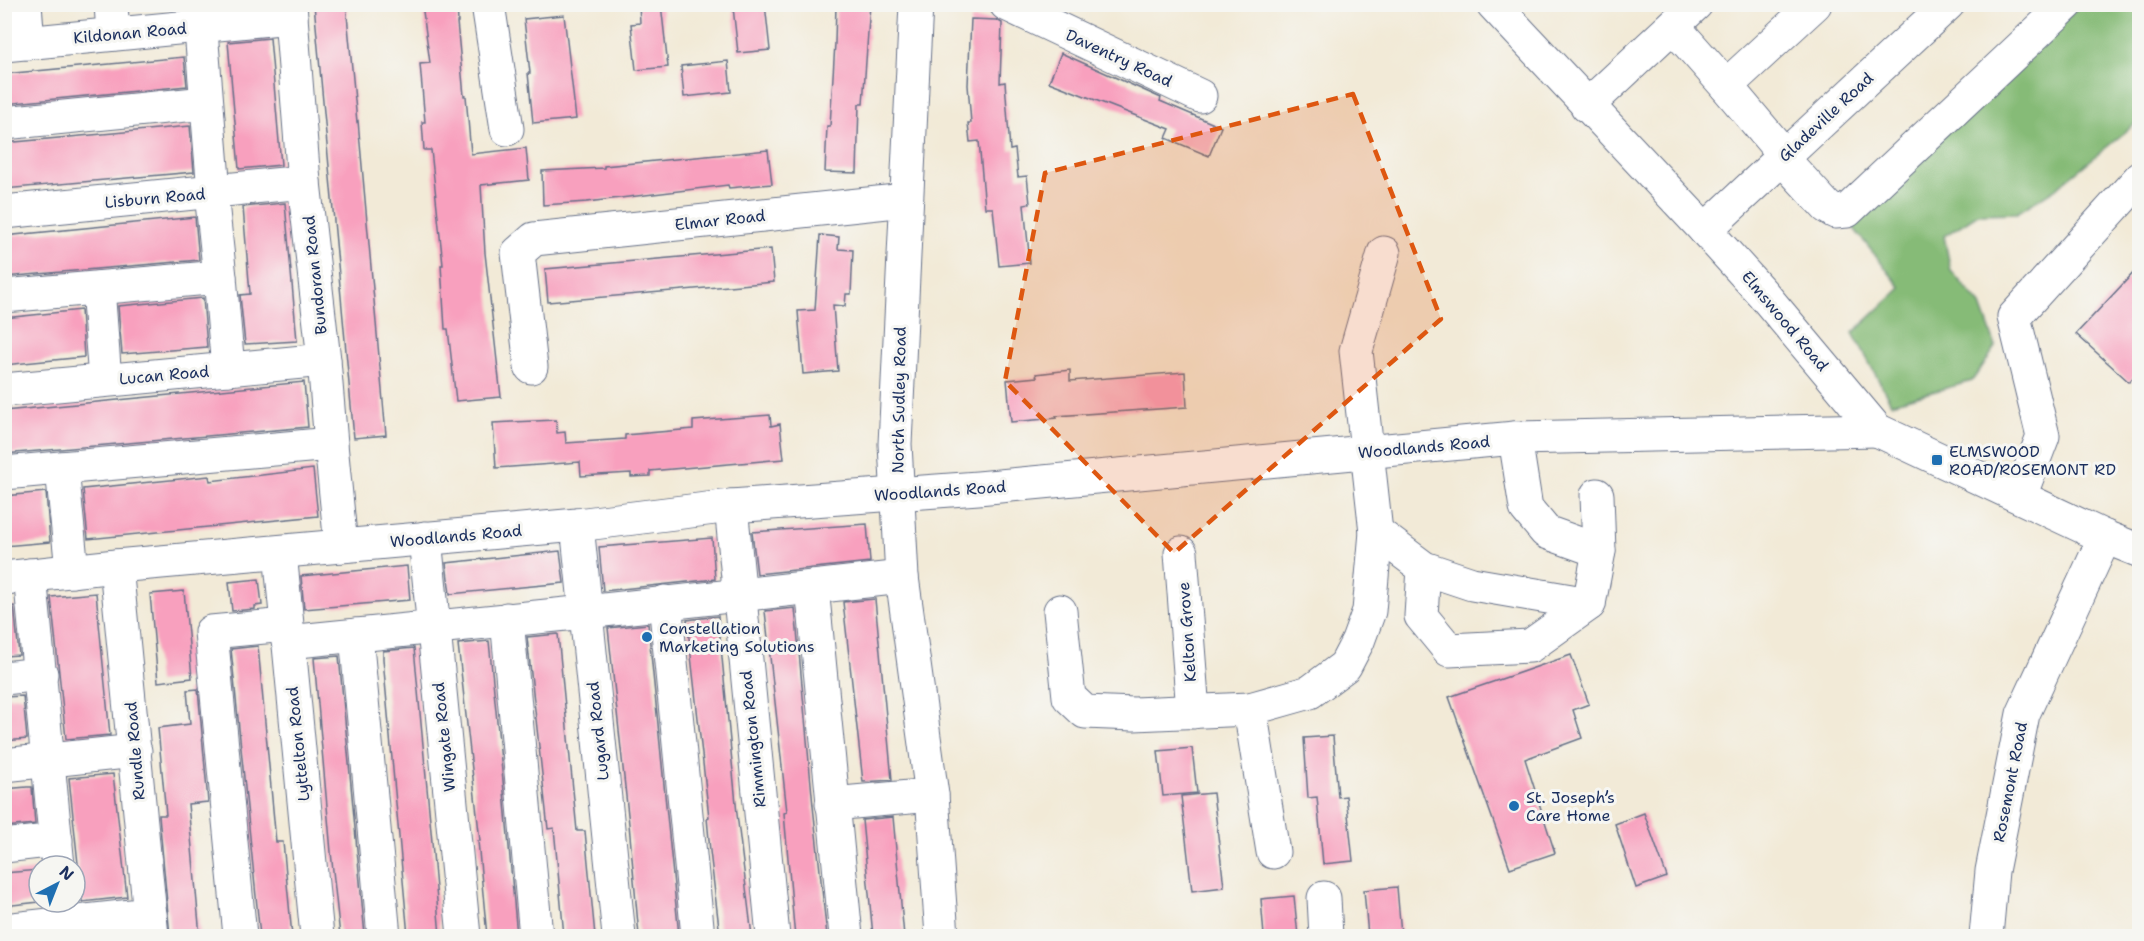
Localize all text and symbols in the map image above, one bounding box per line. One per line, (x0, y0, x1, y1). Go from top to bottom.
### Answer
street label: Kildonan Road (72, 18, 188, 48)
street label: Daventry Road (1062, 24, 1176, 92)
street label: Gladeville Road (1774, 68, 1878, 166)
street label: Lisburn Road (104, 183, 206, 213)
street label: Elmar Road (674, 205, 766, 235)
street label: Bundoran Road (298, 214, 332, 336)
street label: Elmswood Road (1737, 266, 1833, 376)
street label: North Sudley Road (887, 326, 911, 474)
street label: Lucan Road (118, 361, 210, 389)
street label: Woodlands Road (1357, 431, 1491, 463)
place label: ELMSWOOD ROAD/ROSEMONT RD (1949, 441, 2116, 480)
marker: ELMSWOOD ROAD/ROSEMONT RD (1930, 453, 1944, 467)
street label: Woodlands Road (873, 476, 1007, 506)
street label: Woodlands Road (389, 520, 523, 552)
street label: Kelton Grove (1173, 581, 1201, 683)
place label: Constellation Marketing Solutions (659, 618, 815, 657)
marker: Constellation Marketing Solutions (640, 630, 654, 644)
street label: Rimmington Road (735, 669, 771, 809)
street label: Lugard Road (582, 680, 614, 782)
street label: Wingate Road (428, 681, 460, 793)
street label: Lyttelton Road (282, 685, 314, 803)
street label: Rundle Road (120, 701, 150, 801)
street label: Rosemont Road (1988, 720, 2032, 844)
place label: St. Joseph’s Care Home (1526, 787, 1615, 826)
marker: St. Joseph’s Care Home (1507, 799, 1521, 813)
north arrow (27, 854, 87, 914)
text: N (55, 861, 78, 885)

